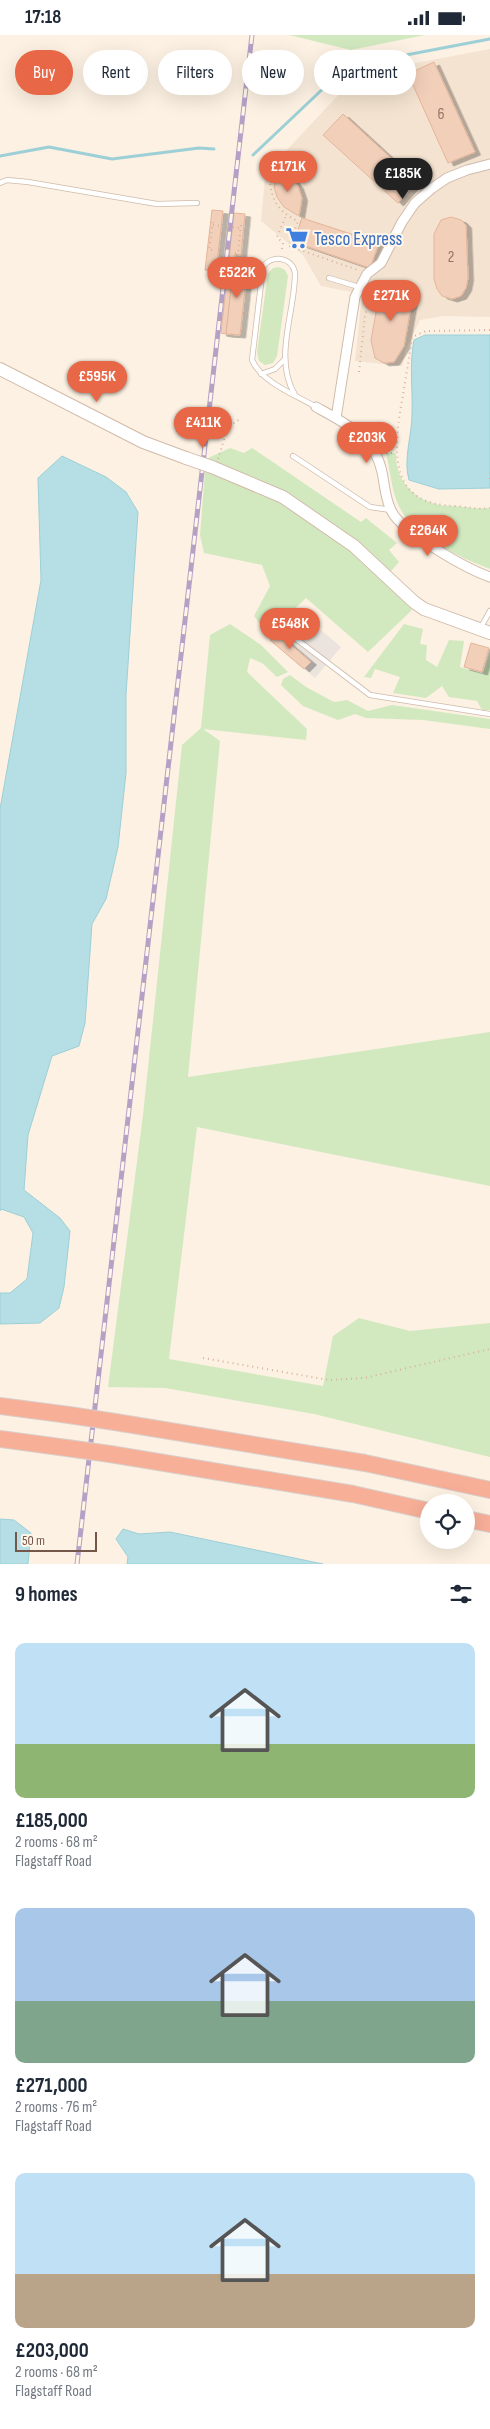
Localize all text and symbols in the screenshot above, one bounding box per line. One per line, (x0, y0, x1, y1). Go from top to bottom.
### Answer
text: 17:18 (25, 6, 61, 29)
chip: Buy (15, 50, 73, 95)
chip: Rent (83, 50, 148, 95)
chip: Filters (158, 50, 232, 95)
chip: New (242, 50, 304, 95)
chip: Apartment (314, 50, 416, 95)
house number: 6 (437, 105, 445, 124)
pin: £171K (253, 151, 323, 193)
text: £171K (270, 157, 306, 176)
pin: £185K (368, 157, 438, 200)
text: £185K (385, 164, 421, 183)
supermarket icon: Tesco Express (284, 225, 310, 251)
place label: Tesco Express (314, 228, 403, 251)
house number: 2 (448, 248, 454, 267)
pin: £522K (202, 257, 272, 299)
text: £522K (218, 263, 256, 282)
pin: £271K (356, 279, 426, 322)
text: £271K (373, 286, 409, 305)
pin: £595K (62, 361, 132, 403)
text: £595K (78, 367, 116, 386)
pin: £411K (168, 407, 238, 449)
text: £411K (185, 413, 221, 432)
pin: £203K (332, 421, 402, 464)
text: £203K (348, 428, 386, 447)
pin: £264K (393, 515, 463, 557)
text: £264K (409, 521, 447, 540)
pin: £548K (255, 607, 325, 650)
text: £548K (271, 614, 309, 633)
map controls (420, 1494, 475, 1549)
button: locate (420, 1494, 475, 1549)
scale bar (15, 1529, 98, 1552)
text: 50 m (22, 1532, 45, 1549)
icon: filters (447, 1580, 475, 1608)
text: 9 homes (15, 1582, 78, 1607)
icon: home (200, 1675, 290, 1765)
text: £185,000 (15, 1808, 88, 1833)
text: 2 rooms · 68 m² (15, 1833, 98, 1852)
text: Flagstaff Road (15, 1852, 92, 1871)
icon: home (200, 1940, 290, 2030)
text: £271,000 (15, 2073, 88, 2098)
text: 2 rooms · 76 m² (15, 2098, 97, 2117)
text: Flagstaff Road (15, 2117, 92, 2136)
icon: home (200, 2205, 290, 2295)
text: £203,000 (15, 2338, 89, 2363)
text: 2 rooms · 68 m² (15, 2363, 98, 2382)
text: Flagstaff Road (15, 2382, 92, 2401)

